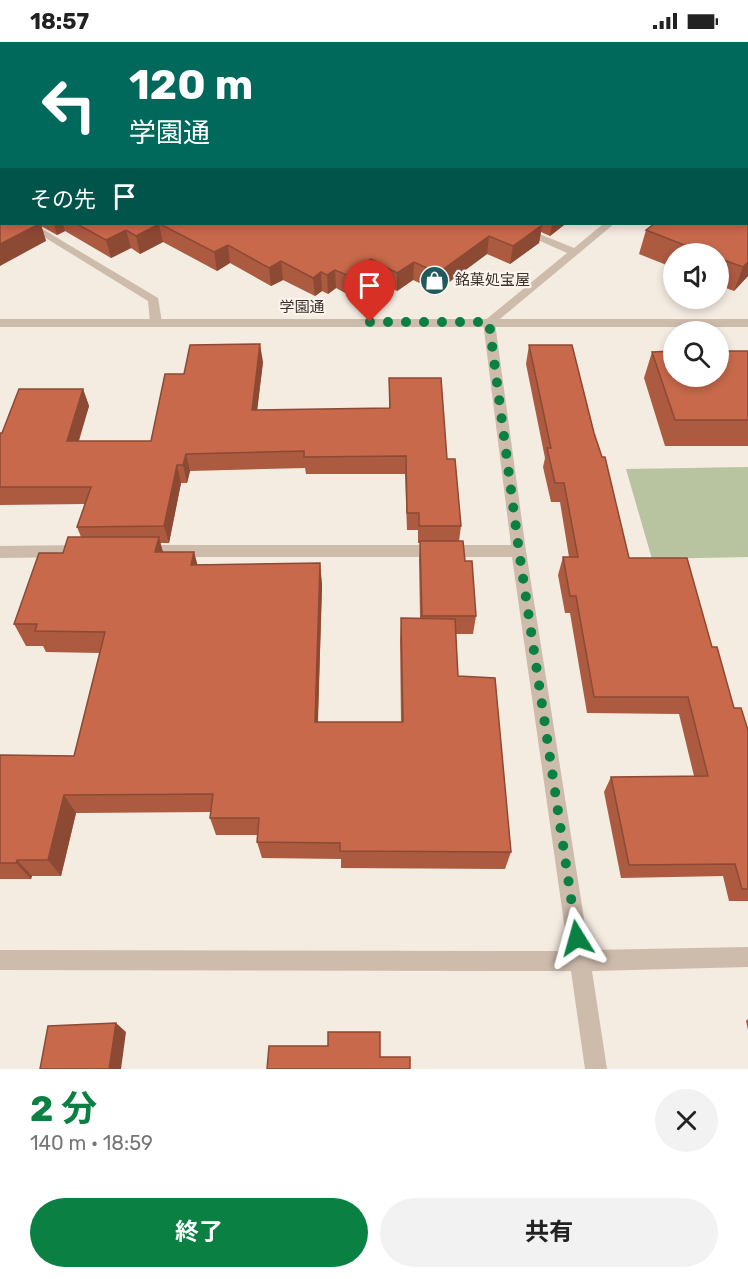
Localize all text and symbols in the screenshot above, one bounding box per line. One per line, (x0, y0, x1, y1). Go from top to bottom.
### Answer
text: 18:57 (30, 8, 89, 35)
text: 120 m (129, 60, 253, 110)
icon: left (30, 66, 108, 144)
text: 学園通 (129, 117, 210, 149)
icon: arrive (108, 180, 141, 213)
text: その先 (30, 186, 96, 213)
map controls (663, 243, 729, 387)
button: sound (663, 243, 729, 309)
pin (344, 260, 395, 322)
shop icon: 銘菓処宝屋 (418, 264, 450, 296)
icon: arrive (353, 269, 386, 302)
place label: 銘菓処宝屋 (455, 271, 530, 289)
street label: 学園通 (279, 298, 325, 316)
button: search (663, 321, 729, 387)
position arrow (545, 906, 609, 970)
text: 2 分 (30, 1087, 97, 1130)
button: close (655, 1089, 718, 1152)
text: 140 m · 18:59 (30, 1131, 153, 1155)
button: 終了 (30, 1198, 368, 1267)
button: 共有 (380, 1198, 718, 1267)

